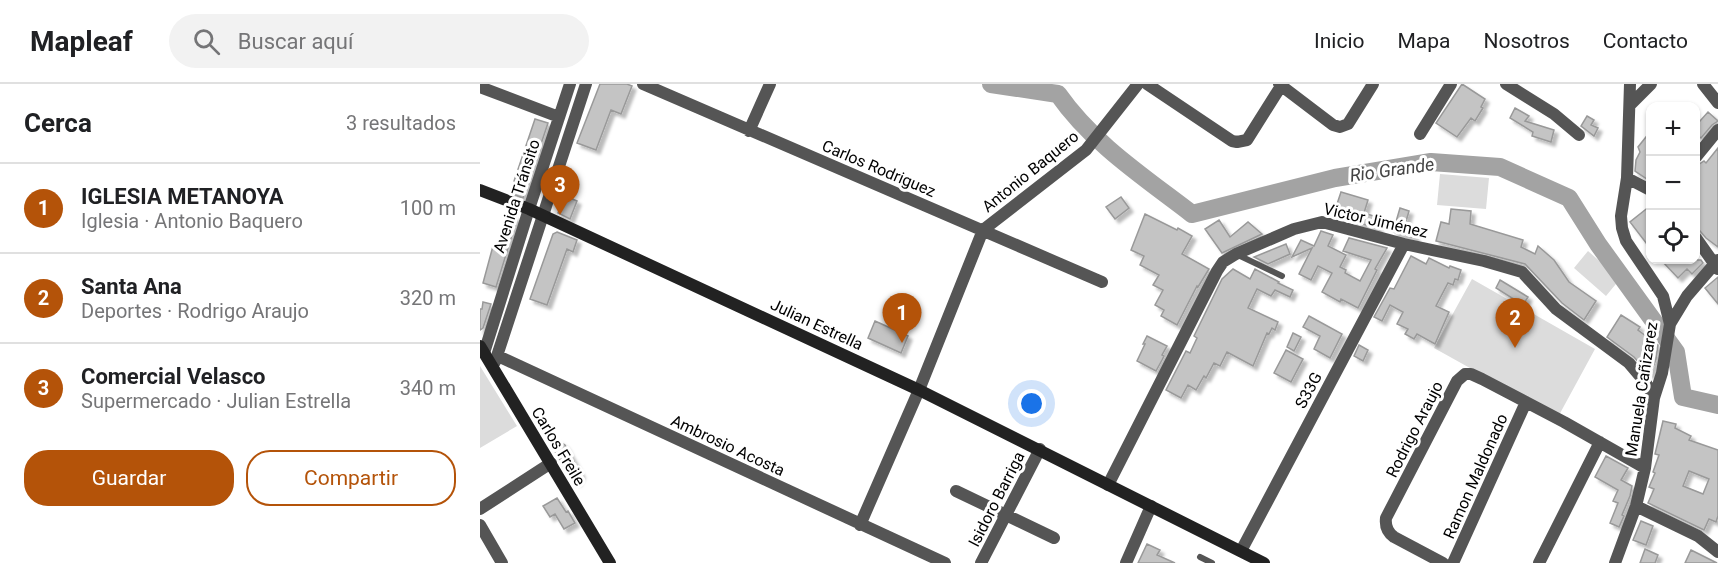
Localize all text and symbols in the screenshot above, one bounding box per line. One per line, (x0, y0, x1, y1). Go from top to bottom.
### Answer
search box (169, 14, 589, 68)
text: Mapleaf (30, 25, 133, 58)
icon: search (190, 25, 223, 58)
text: Buscar aquí (238, 29, 353, 54)
text: Inicio (1314, 29, 1364, 53)
text: Mapa (1397, 29, 1450, 53)
text: Nosotros (1483, 29, 1570, 53)
text: Contacto (1603, 29, 1688, 53)
map controls (1646, 102, 1700, 264)
button: + (1646, 102, 1700, 156)
text: Cerca (24, 108, 92, 138)
text: 3 resultados (346, 111, 456, 135)
street label: Antonio Baquero (978, 127, 1082, 216)
street label: Carlos Rodriguez (819, 136, 938, 201)
street label: Avenida Tránsito (489, 137, 544, 255)
water label: Rio Grande (1348, 153, 1436, 186)
button: − (1646, 156, 1700, 210)
pin: 3 (540, 166, 580, 215)
text: IGLESIA METANOYA (81, 184, 283, 209)
text: 1 (38, 196, 49, 220)
text: 100 m (400, 196, 456, 220)
street label: Victor Jiménez (1322, 199, 1430, 242)
text: Iglesia · Antonio Baquero (81, 209, 303, 233)
button: locate (1646, 210, 1700, 264)
text: Santa Ana (81, 274, 182, 299)
text: 2 (38, 286, 49, 310)
text: 320 m (400, 286, 456, 310)
pin: 1 (882, 294, 922, 343)
street label: Julian Estrella (768, 295, 866, 354)
pin: 2 (1496, 298, 1534, 348)
text: Deportes · Rodrigo Araujo (81, 299, 309, 323)
street label: Manuela Cañizarez (1622, 321, 1661, 458)
text: Comercial Velasco (81, 364, 266, 389)
street label: S33G (1291, 369, 1326, 412)
text: 3 (38, 376, 49, 400)
text: 340 m (400, 376, 456, 400)
street label: Rodrigo Araujo (1382, 378, 1447, 481)
text: Supermercado · Julian Estrella (81, 389, 351, 413)
your location (1017, 389, 1046, 418)
street label: Carlos Freile (528, 403, 589, 489)
street label: Ambrosio Acosta (668, 411, 788, 480)
street label: Ramon Maldonado (1439, 411, 1512, 542)
street label: Isidoro Barriga (964, 449, 1029, 550)
button: Guardar (24, 450, 234, 506)
button: Compartir (246, 450, 456, 506)

